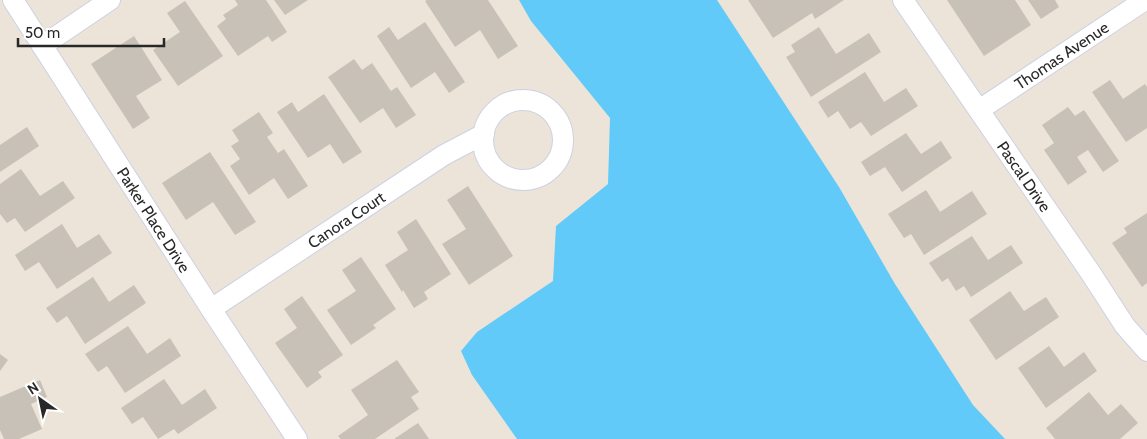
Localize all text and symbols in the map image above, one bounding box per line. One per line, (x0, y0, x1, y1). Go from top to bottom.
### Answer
scale bar (18, 15, 164, 47)
street label: Thomas Avenue (1011, 17, 1112, 93)
text: 50 m (25, 24, 60, 42)
street label: Pascal Drive (993, 137, 1055, 215)
street label: Parker Place Drive (113, 164, 194, 276)
street label: Canora Court (304, 187, 389, 252)
north arrow (15, 374, 65, 424)
text: N (24, 378, 42, 398)

